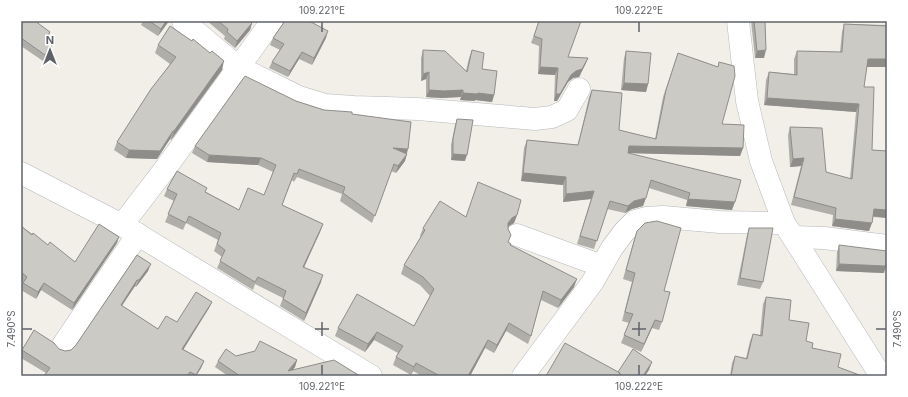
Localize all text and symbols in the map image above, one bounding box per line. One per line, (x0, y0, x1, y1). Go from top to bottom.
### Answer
text: 109.221°E (299, 4, 345, 16)
text: 109.222°E (615, 4, 663, 16)
north arrow (30, 30, 70, 70)
text: N (46, 33, 54, 47)
text: 7.490°S (5, 310, 17, 348)
text: 7.490°S (891, 310, 903, 348)
text: 109.221°E (299, 380, 345, 392)
text: 109.222°E (615, 380, 663, 392)

